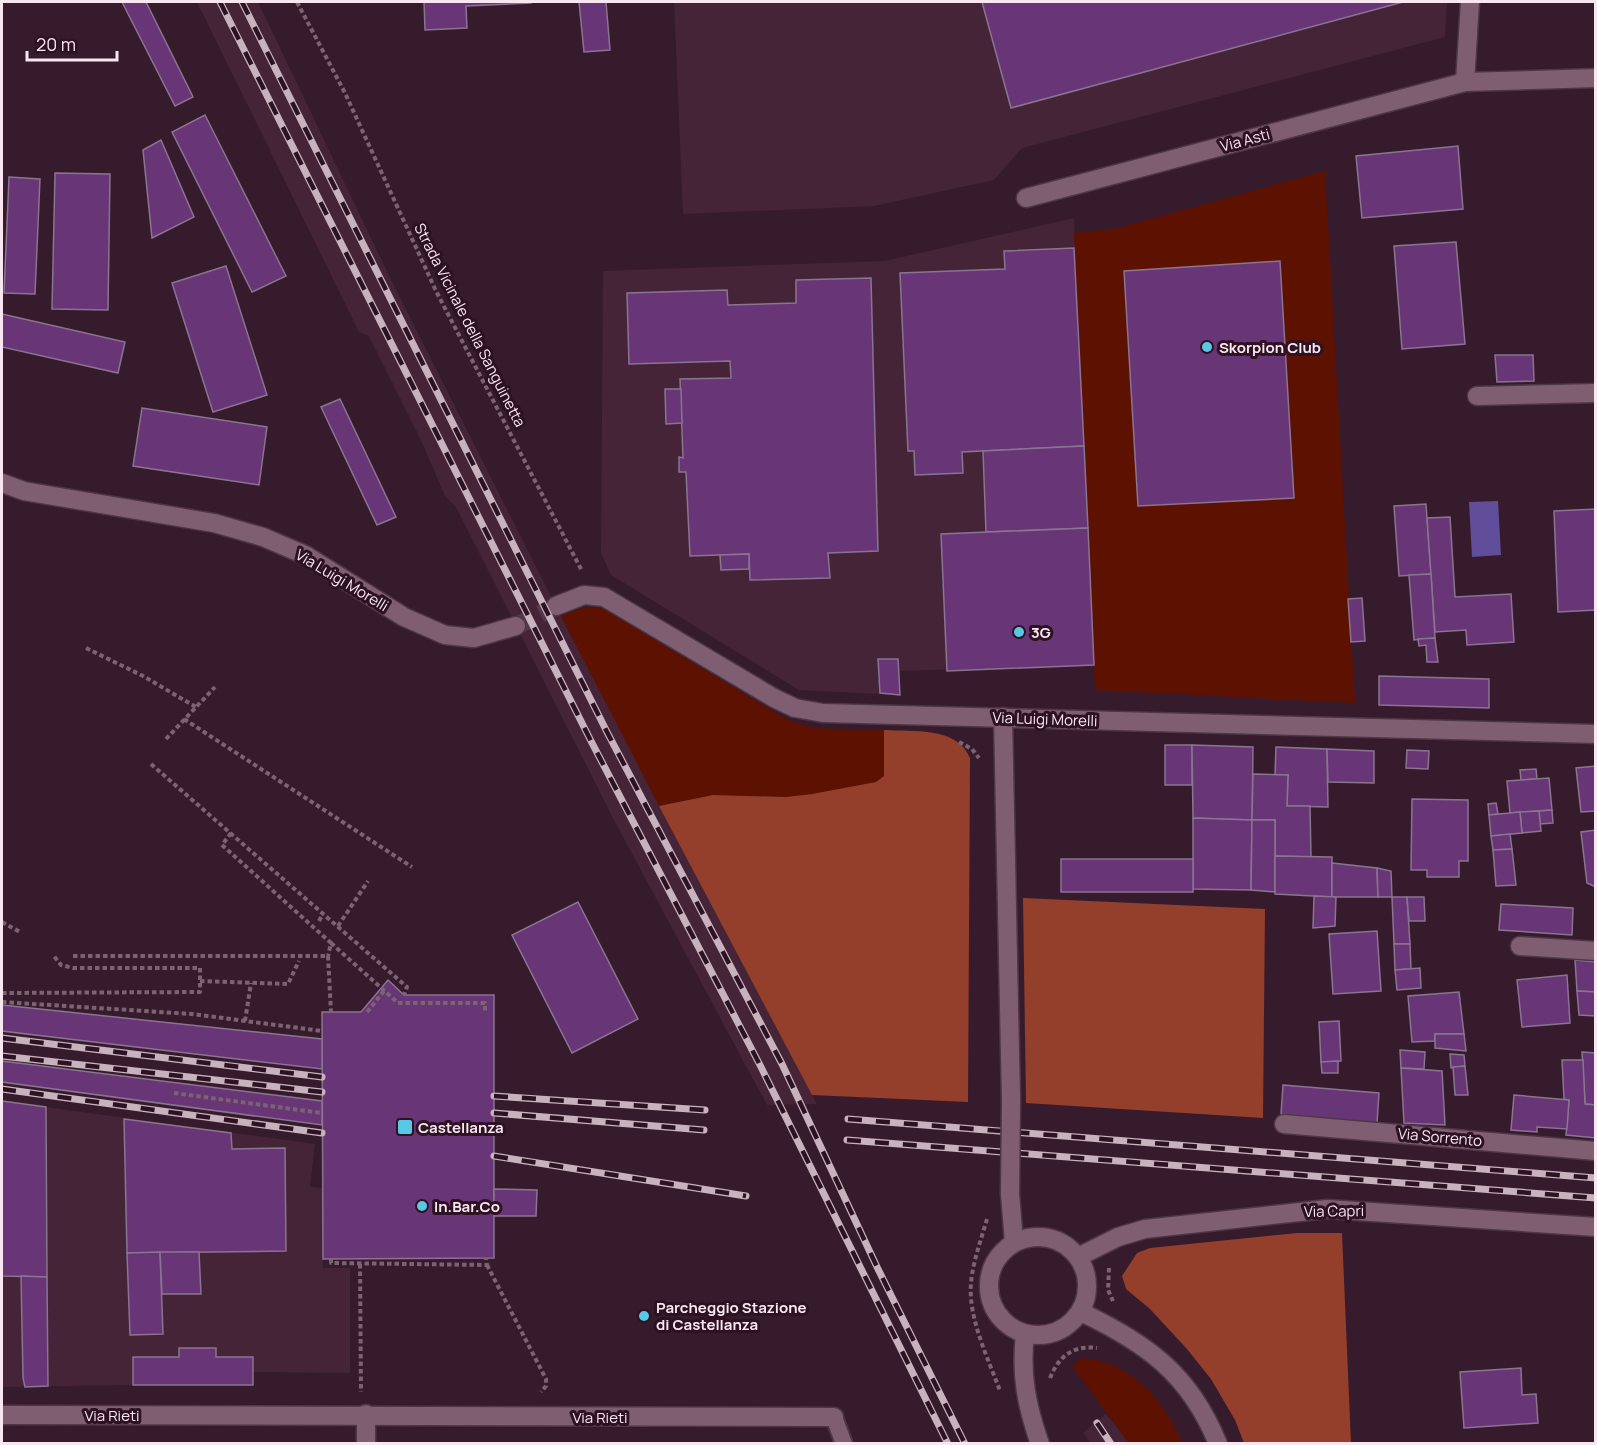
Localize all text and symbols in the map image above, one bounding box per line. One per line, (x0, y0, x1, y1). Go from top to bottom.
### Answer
scale bar (27, 24, 117, 62)
text: 20 m (36, 32, 76, 56)
street label: Via Asti (1218, 123, 1272, 157)
street label: Strada Vicinale della Sanguinetta (409, 219, 531, 431)
place label: Skorpion Club (1219, 337, 1321, 358)
marker: Skorpion Club (1200, 340, 1214, 354)
street label: Via Luigi Morelli (292, 544, 392, 616)
place label: 3G (1031, 622, 1051, 643)
marker: 3G (1012, 625, 1026, 639)
street label: Via Luigi Morelli (992, 707, 1098, 731)
place label: Castellanza (418, 1117, 504, 1138)
marker: Castellanza (396, 1118, 414, 1136)
street label: Via Sorrento (1397, 1123, 1483, 1151)
place label: In.Bar.Co (434, 1196, 500, 1217)
marker: In.Bar.Co (415, 1199, 429, 1213)
street label: Via Capri (1304, 1200, 1364, 1222)
place label: Parcheggio Stazione di Castellanza (656, 1297, 807, 1335)
marker: Parcheggio Stazione di Castellanza (637, 1309, 651, 1323)
street label: Via Rieti (85, 1405, 139, 1426)
street label: Via Rieti (573, 1407, 627, 1428)

